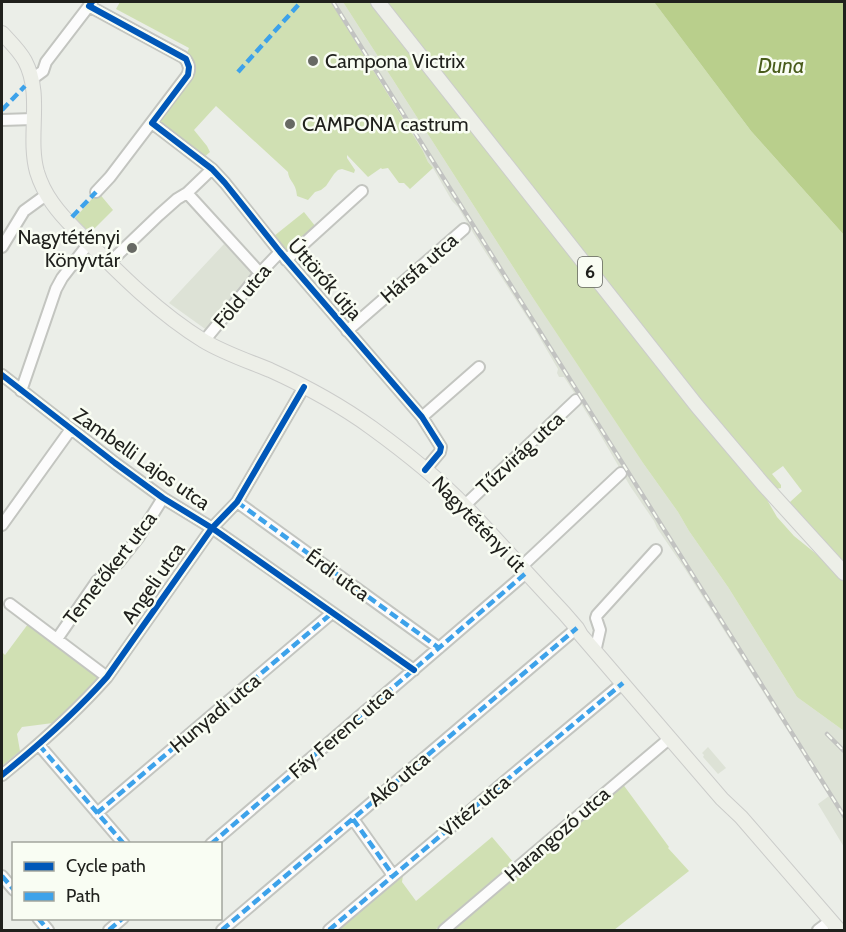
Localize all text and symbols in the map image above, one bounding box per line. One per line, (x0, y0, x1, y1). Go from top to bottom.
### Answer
place label: Campona Victrix (325, 49, 466, 73)
water label: Duna (758, 53, 804, 78)
marker: Campona Victrix (306, 54, 320, 68)
place label: CAMPONA castrum (302, 112, 469, 136)
marker: CAMPONA castrum (283, 117, 297, 131)
place label: Nagytétényi Könyvtár (17, 225, 121, 272)
street label: Hársfa utca (375, 228, 463, 308)
street label: Úttörők útja (283, 233, 367, 325)
marker: Nagytétényi Könyvtár (125, 241, 139, 255)
road number: 6 (578, 257, 602, 287)
street label: Föld utca (208, 259, 276, 333)
street label: Zambelli Lajos utca (69, 403, 215, 515)
street label: Tűzvirág utca (471, 406, 569, 500)
street label: Nagytétényi út (427, 471, 531, 577)
street label: Temetőkert utca (58, 506, 162, 629)
street label: Angeli utca (117, 538, 190, 628)
street label: Érdi utca (302, 544, 375, 606)
street label: Hunyadi utca (165, 668, 265, 758)
street label: Fáy Ferenc utca (284, 680, 398, 784)
street label: Akó utca (364, 746, 435, 811)
street label: Vitéz utca (435, 770, 515, 842)
street label: Harangozó utca (499, 781, 615, 886)
legend (12, 842, 222, 920)
text: Cycle path (66, 855, 146, 877)
text: Path (66, 885, 100, 907)

